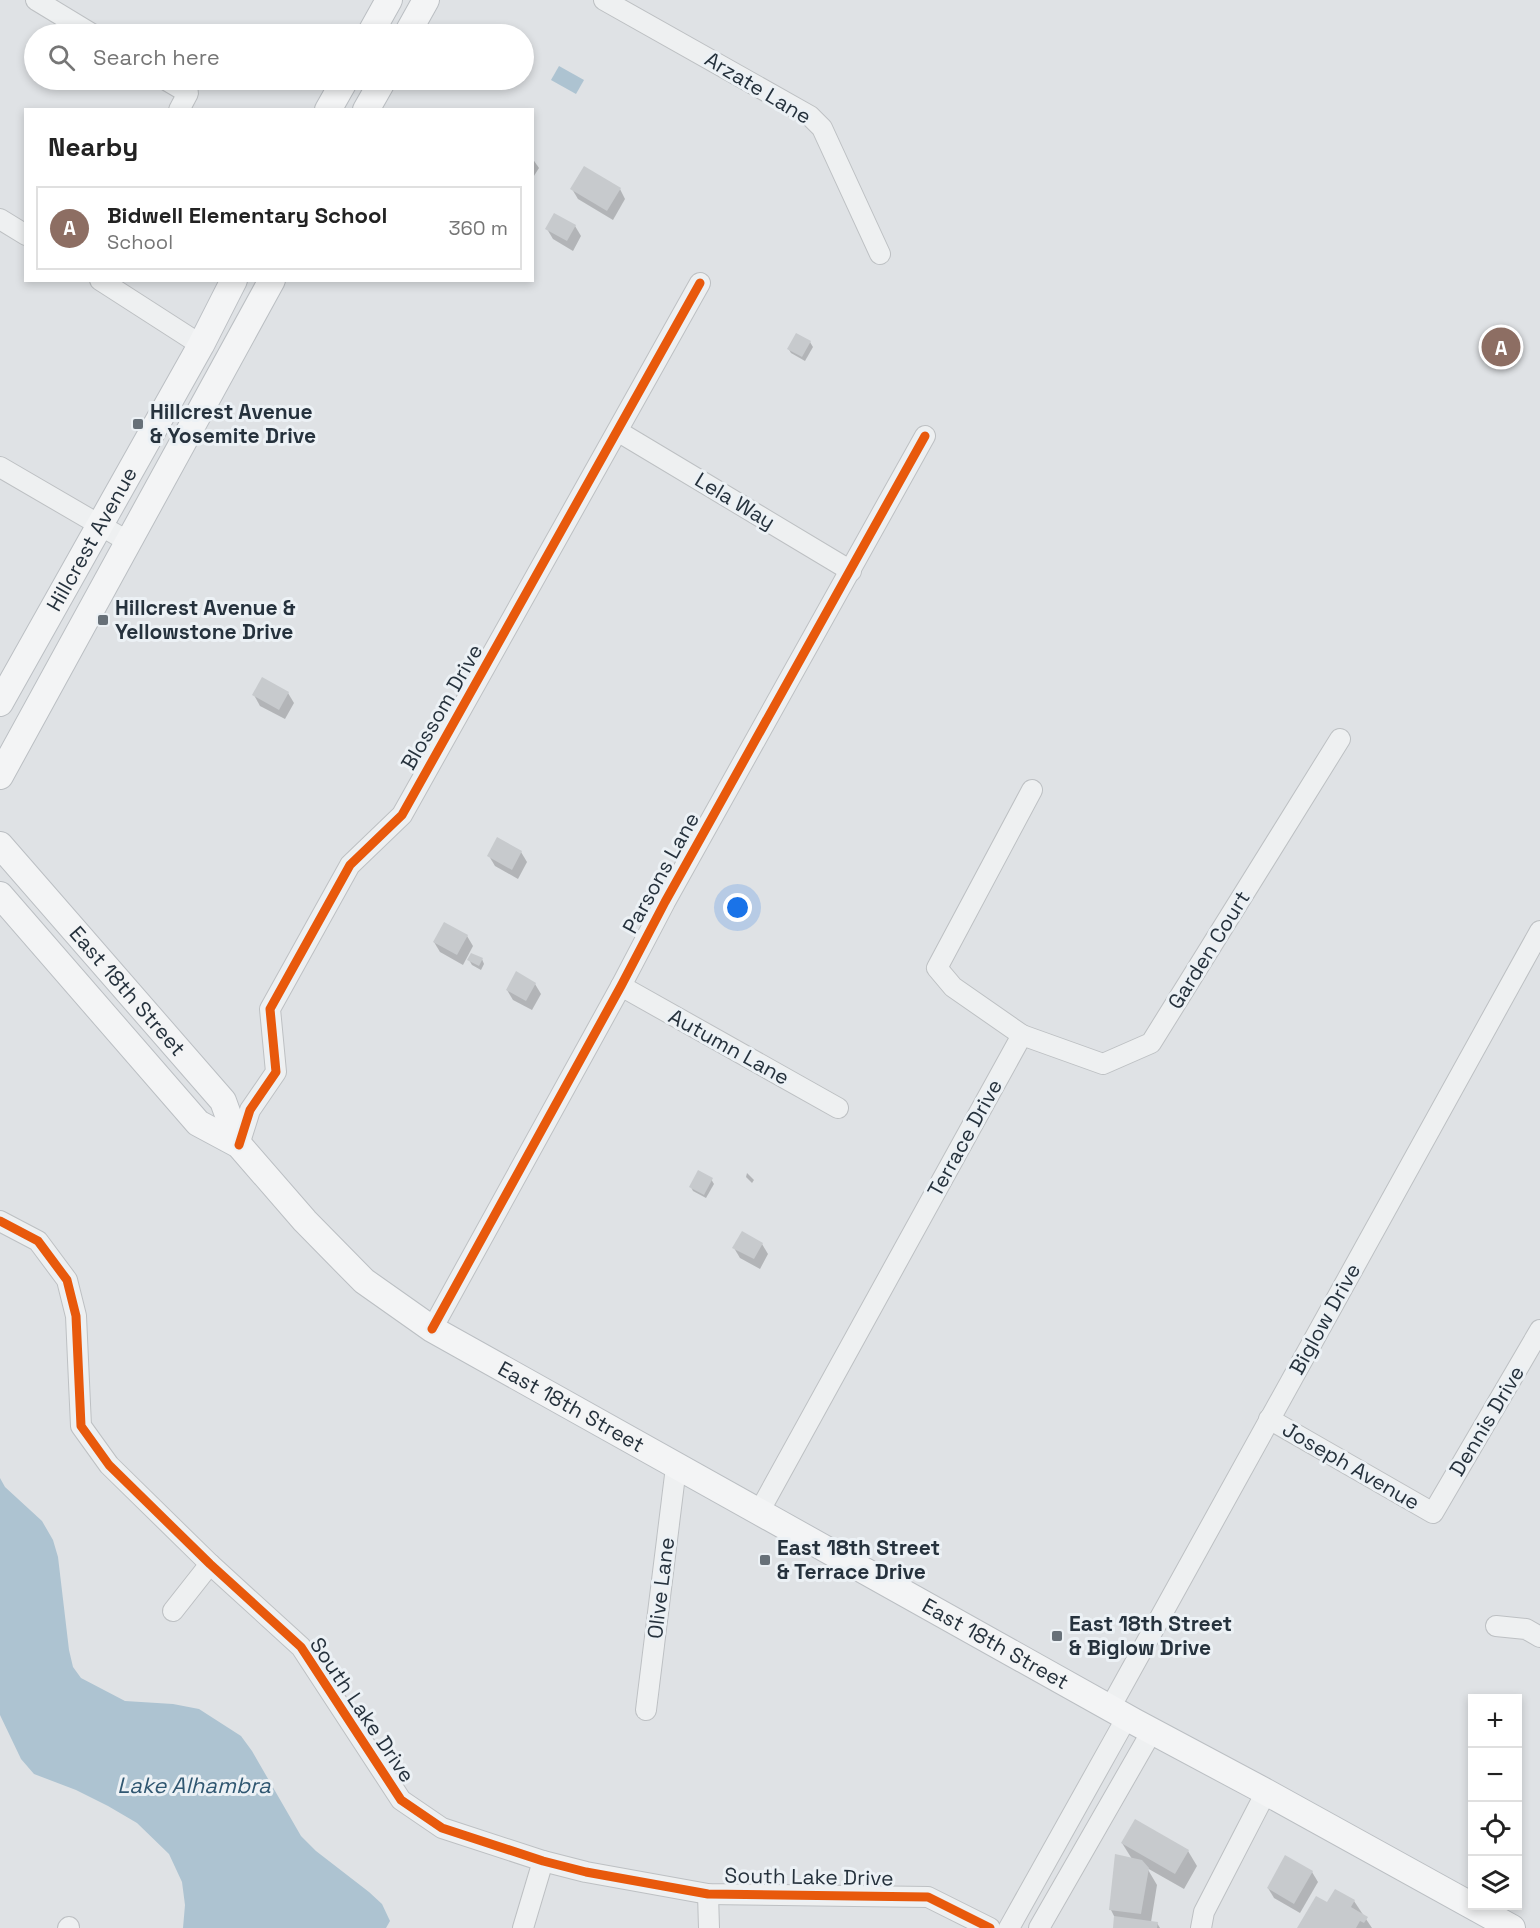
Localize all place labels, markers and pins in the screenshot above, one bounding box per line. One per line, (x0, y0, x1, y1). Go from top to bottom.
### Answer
pin: A (1482, 324, 1520, 370)
place label: Hillcrest Avenue & Yosemite Drive (150, 398, 316, 449)
marker: Hillcrest Avenue & Yosemite Drive (131, 417, 145, 431)
place label: Hillcrest Avenue & Yellowstone Drive (115, 594, 296, 645)
marker: Hillcrest Avenue & Yellowstone Drive (96, 613, 110, 627)
place label: East 18th Street & Terrace Drive (777, 1534, 940, 1585)
marker: East 18th Street & Terrace Drive (758, 1553, 772, 1567)
place label: East 18th Street & Biglow Drive (1069, 1610, 1232, 1661)
marker: East 18th Street & Biglow Drive (1050, 1629, 1064, 1643)

